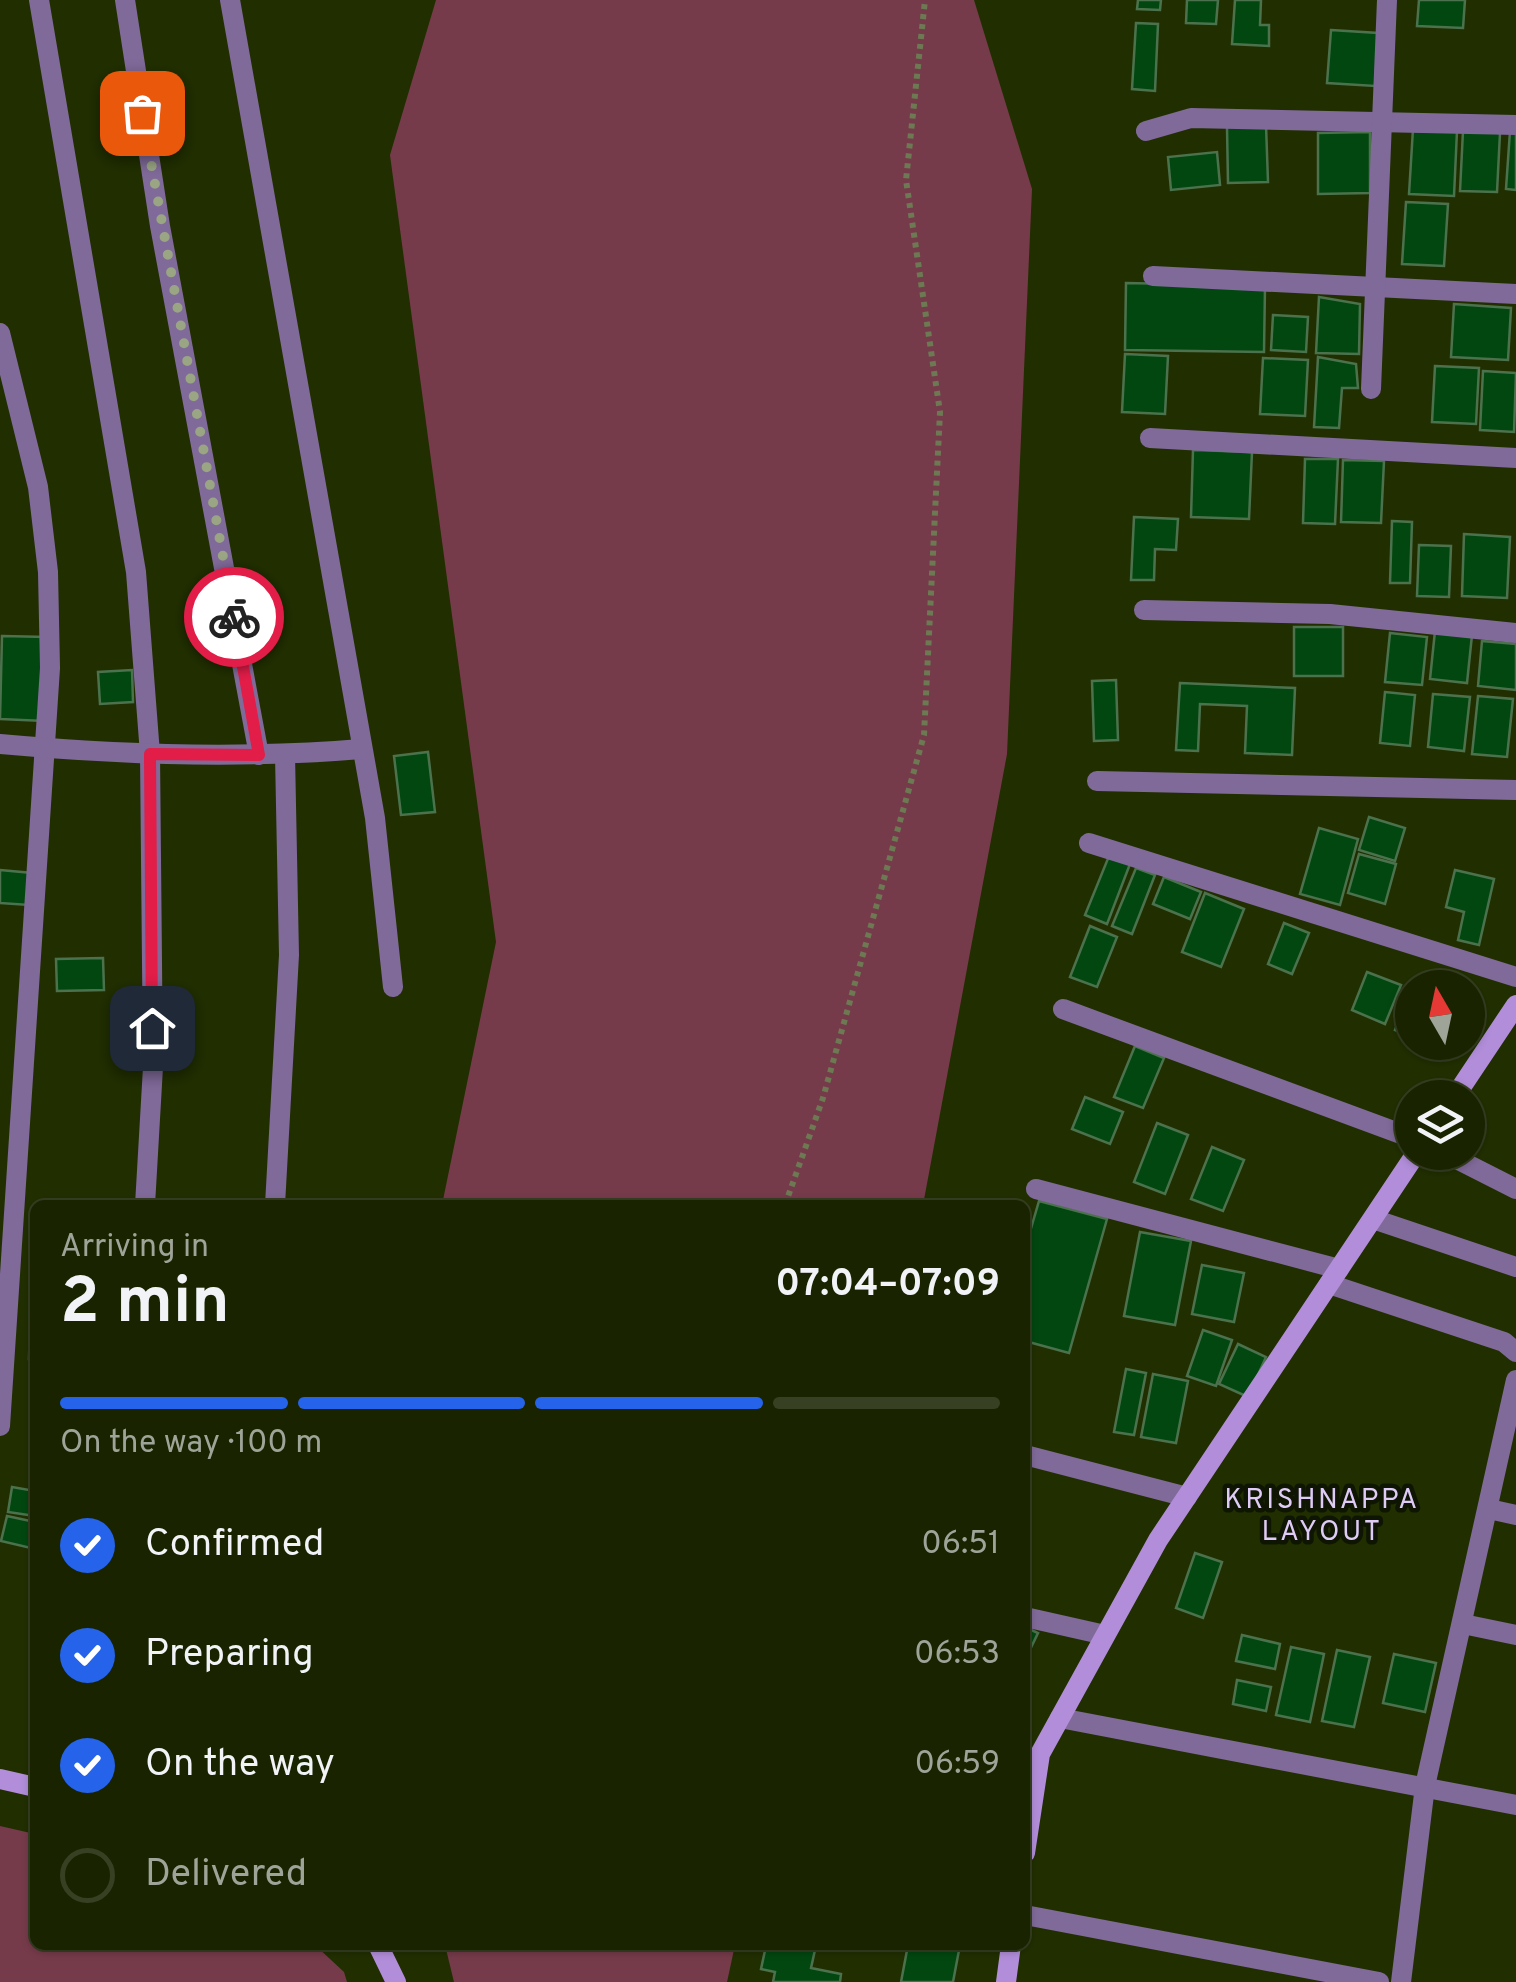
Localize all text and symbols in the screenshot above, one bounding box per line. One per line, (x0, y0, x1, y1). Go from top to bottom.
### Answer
pin (100, 71, 185, 156)
icon: bag (115, 86, 170, 141)
courier (184, 567, 284, 667)
icon: bike (207, 590, 262, 645)
north arrow (1395, 970, 1485, 1060)
map controls (1395, 970, 1485, 1170)
pin (110, 986, 195, 1071)
icon: home (125, 1001, 180, 1056)
button: layers (1395, 1080, 1485, 1170)
text: Arriving in (60, 1228, 209, 1268)
text: 07:04–07:09 (775, 1261, 1000, 1310)
text: 2 min (60, 1264, 230, 1346)
text: On the way · 100 m (60, 1424, 322, 1464)
district label: KRISHNAPPA LAYOUT (1224, 1483, 1420, 1551)
icon: check (60, 1518, 115, 1573)
text: Confirmed (145, 1521, 324, 1570)
text: 06:51 (921, 1525, 1000, 1565)
icon: check (60, 1628, 115, 1683)
text: Preparing (145, 1631, 314, 1680)
text: 06:53 (914, 1635, 1000, 1675)
icon: check (60, 1738, 115, 1793)
text: On the way (145, 1741, 335, 1790)
text: 06:59 (914, 1745, 1000, 1785)
text: Delivered (145, 1851, 307, 1900)

